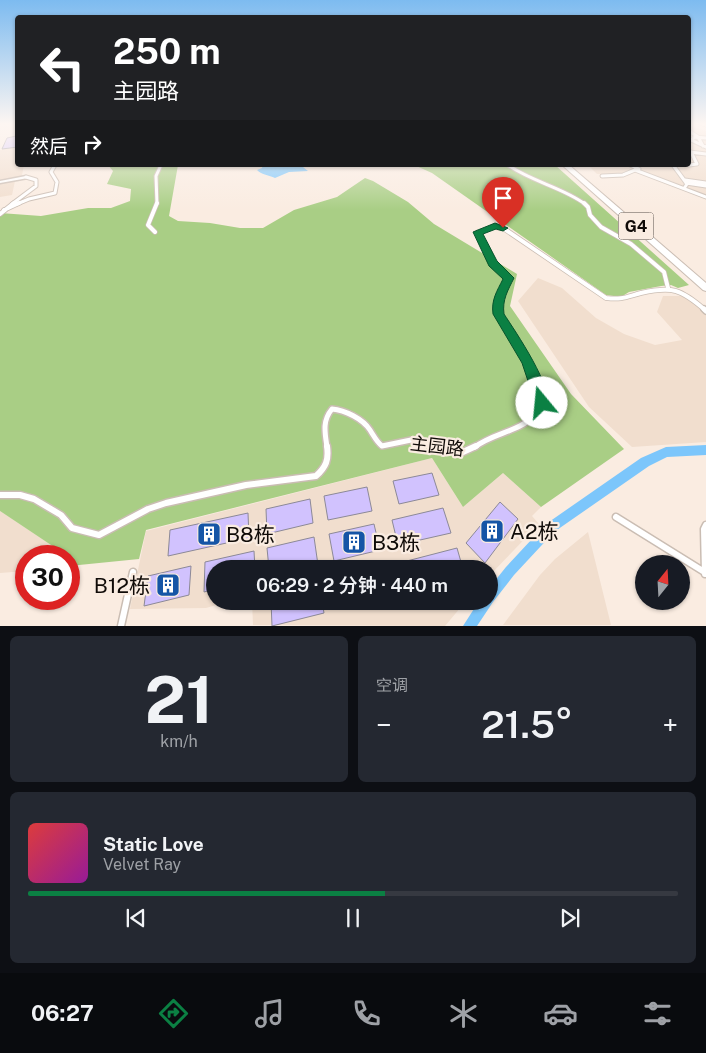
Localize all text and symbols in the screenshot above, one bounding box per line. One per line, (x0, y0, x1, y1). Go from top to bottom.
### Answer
text: 250 m (113, 31, 221, 72)
icon: left (30, 35, 95, 100)
text: 主园路 (113, 78, 179, 104)
icon: right (78, 130, 106, 158)
text: 然后 (30, 135, 68, 157)
pin (482, 177, 524, 228)
icon: arrive (489, 184, 517, 212)
road number: G4 (618, 212, 654, 240)
position arrow (515, 376, 567, 428)
street label: 主园路 (409, 432, 465, 460)
building icon: A2栋 (479, 518, 505, 544)
place label: A2栋 (510, 519, 558, 544)
building icon: B8栋 (196, 521, 222, 547)
place label: B8栋 (226, 522, 275, 547)
building icon: B3栋 (341, 529, 367, 555)
place label: B3栋 (372, 530, 420, 555)
speed limit sign: 30 (15, 545, 80, 610)
north arrow (635, 555, 690, 610)
map controls (635, 555, 690, 610)
building icon: B12栋 (155, 572, 181, 598)
place label: B12栋 (94, 573, 150, 598)
text: 06:29 · 2 分钟 · 440 m (256, 574, 448, 596)
text: 21 (144, 661, 214, 738)
text: 空调 (376, 676, 408, 695)
text: 21.5° (481, 702, 573, 747)
text: − (376, 708, 392, 741)
text: + (662, 708, 678, 741)
text: km/h (160, 732, 198, 751)
text: Static Love (103, 833, 204, 855)
text: Velvet Ray (103, 855, 181, 874)
icon: previous (122, 904, 150, 932)
icon: pause (339, 904, 367, 932)
icon: next (556, 904, 584, 932)
icon: directions (156, 996, 191, 1031)
icon: music (252, 996, 287, 1031)
icon: phone (349, 996, 384, 1031)
icon: climate (446, 996, 481, 1031)
icon: car (543, 996, 578, 1031)
icon: filters (640, 996, 675, 1031)
text: 06:27 (31, 1000, 94, 1026)

